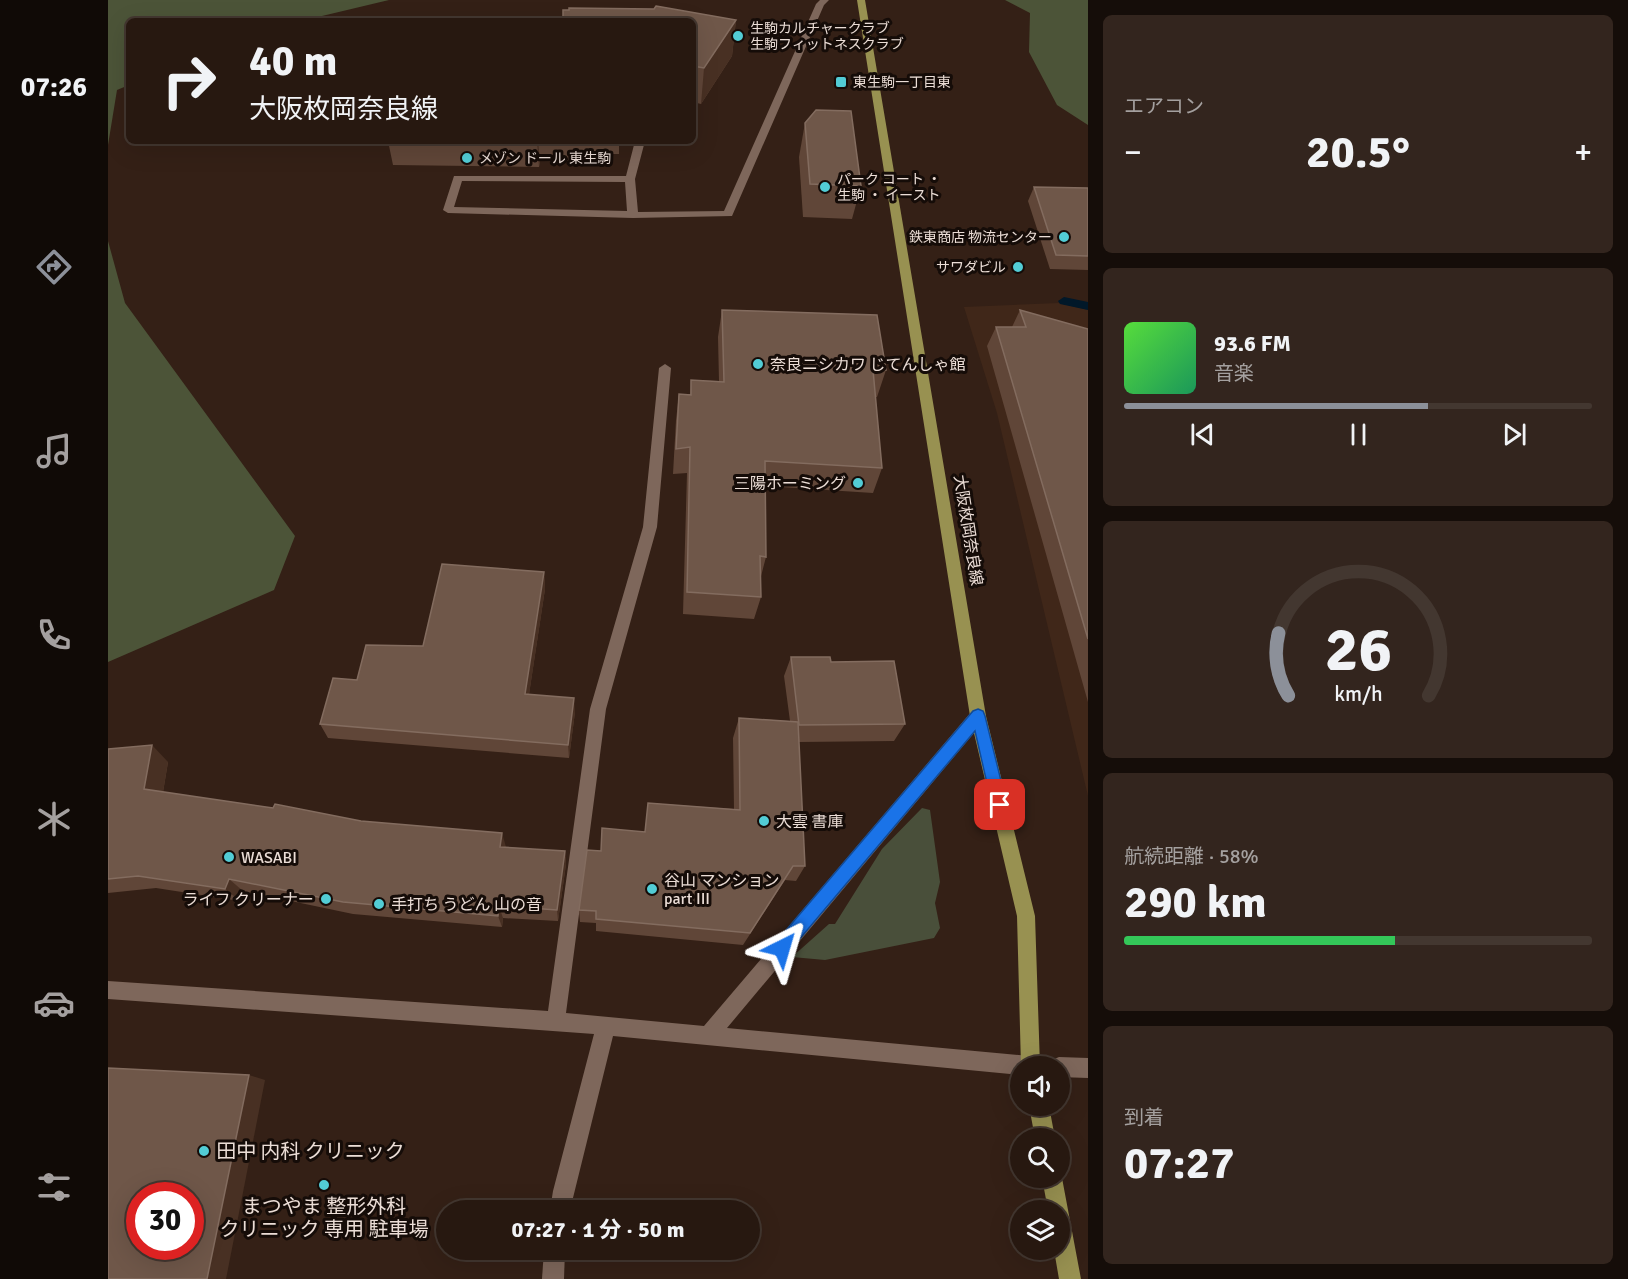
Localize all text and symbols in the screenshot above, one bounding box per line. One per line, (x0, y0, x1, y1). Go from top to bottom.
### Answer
place label: 生駒カルチャークラブ 生駒フィットネスクラブ (750, 20, 904, 53)
marker: 生駒カルチャークラブ 生駒フィットネスクラブ (731, 29, 745, 43)
text: 40 m (249, 36, 338, 87)
icon: right (150, 42, 228, 120)
text: 07:26 (21, 71, 87, 104)
place label: 東生駒一丁目東 (853, 74, 951, 91)
marker: 東生駒一丁目東 (834, 75, 848, 89)
text: 大阪枚岡奈良線 (249, 93, 438, 126)
text: エアコン (1124, 94, 1204, 119)
text: 20.5° (1306, 125, 1410, 180)
text: − (1124, 132, 1142, 173)
text: + (1574, 132, 1592, 173)
place label: メゾン ドール 東生駒 (479, 150, 611, 167)
marker: メゾン ドール 東生駒 (460, 151, 474, 165)
place label: パーク コート ・ 生駒 ・ イースト (837, 171, 941, 204)
marker: パーク コート ・ 生駒 ・ イースト (818, 180, 832, 194)
place label: 鉄東商店 物流センター (909, 229, 1052, 246)
marker: 鉄東商店 物流センター (1057, 230, 1071, 244)
icon: directions (33, 246, 75, 288)
place label: サワダビル (936, 259, 1006, 276)
marker: サワダビル (1011, 260, 1025, 274)
text: 93.6 FM (1214, 330, 1291, 357)
place label: 奈良ニシカワ じてんしゃ館 (770, 355, 966, 375)
marker: 奈良ニシカワ じてんしゃ館 (751, 357, 765, 371)
text: 音楽 (1214, 361, 1254, 386)
icon: previous (1186, 418, 1219, 451)
icon: pause (1342, 418, 1375, 451)
icon: next (1498, 418, 1531, 451)
icon: music (33, 430, 75, 472)
street label: 大阪枚岡奈良線 (949, 473, 987, 587)
place label: 三陽ホーミング (734, 474, 846, 494)
marker: 三陽ホーミング (851, 476, 865, 490)
text: 26 (1324, 612, 1392, 689)
icon: phone (33, 614, 75, 656)
text: km/h (1334, 682, 1382, 708)
pin (974, 779, 1025, 830)
icon: arrive (983, 788, 1016, 821)
icon: climate (33, 798, 75, 840)
place label: 大雲 書庫 (776, 812, 844, 832)
marker: 大雲 書庫 (757, 814, 771, 828)
text: 航続距離 · 58% (1124, 844, 1259, 869)
place label: WASABI (241, 848, 297, 868)
marker: WASABI (222, 850, 236, 864)
place label: 谷山 マンション part III (664, 871, 780, 909)
text: 290 km (1124, 875, 1267, 930)
marker: 谷山 マンション part III (645, 882, 659, 896)
place label: ライフ クリーナー (182, 890, 314, 910)
marker: ライフ クリーナー (319, 892, 333, 906)
place label: 手打ち うどん 山の音 (391, 895, 542, 915)
marker: 手打ち うどん 山の音 (372, 897, 386, 911)
position arrow (750, 916, 814, 980)
icon: car (33, 982, 75, 1024)
map controls (1010, 1056, 1070, 1260)
button: sound (1010, 1056, 1070, 1116)
text: 到着 (1124, 1105, 1164, 1130)
button: search (1010, 1128, 1070, 1188)
text: 07:27 (1124, 1136, 1234, 1191)
place label: 田中 内科 クリニック (216, 1139, 405, 1164)
marker: 田中 内科 クリニック (197, 1144, 211, 1158)
icon: filters (33, 1166, 75, 1208)
marker: まつやま 整形外科 クリニック 専用 駐車場 (317, 1178, 331, 1192)
speed limit sign: 30 (126, 1182, 204, 1260)
place label: まつやま 整形外科 クリニック 専用 駐車場 (220, 1194, 428, 1242)
button: layers (1010, 1200, 1070, 1260)
text: 07:27 · 1 分 · 50 m (512, 1216, 684, 1243)

